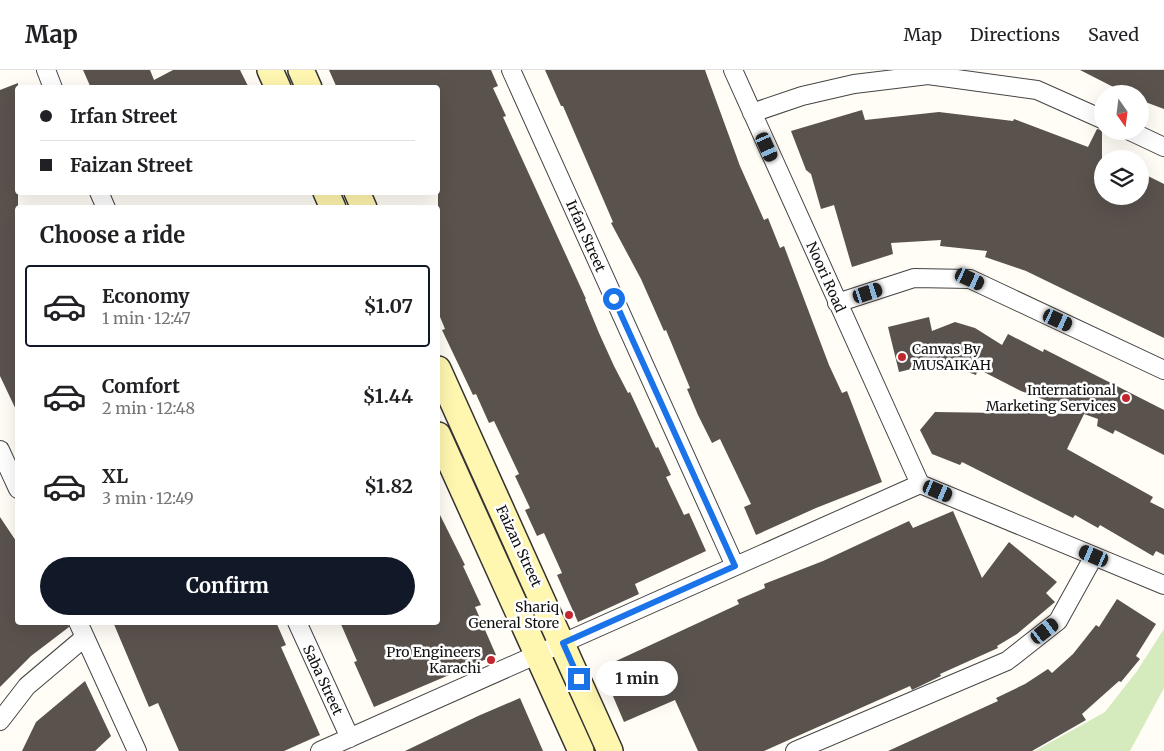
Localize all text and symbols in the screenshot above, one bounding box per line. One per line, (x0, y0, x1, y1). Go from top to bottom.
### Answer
text: Map (25, 19, 78, 50)
text: Map (904, 23, 942, 46)
text: Directions (970, 23, 1060, 46)
text: Saved (1088, 23, 1139, 46)
north arrow (1094, 85, 1149, 140)
map controls (1094, 85, 1149, 205)
text: Irfan Street (70, 104, 178, 128)
car (754, 130, 779, 164)
button: layers (1094, 150, 1149, 205)
text: Faizan Street (70, 153, 193, 177)
street label: Irfan Street (562, 197, 610, 275)
text: Choose a ride (40, 221, 185, 249)
street label: Noori Road (802, 239, 850, 316)
car (953, 266, 986, 292)
car (851, 281, 884, 305)
icon: car (42, 284, 87, 329)
text: Economy (102, 284, 190, 308)
route start (603, 288, 625, 310)
text: $1.07 (364, 294, 413, 318)
car (1041, 307, 1074, 333)
text: 1 min · 12:47 (102, 308, 191, 328)
place label: Canvas By MUSAIKAH (912, 340, 991, 374)
marker: Canvas By MUSAIKAH (896, 351, 908, 363)
icon: car (42, 374, 87, 419)
text: Comfort (102, 374, 180, 398)
place label: International Marketing Services (986, 381, 1117, 415)
text: $1.44 (363, 384, 413, 408)
marker: International Marketing Services (1120, 392, 1132, 404)
text: 2 min · 12:48 (102, 398, 195, 418)
icon: car (42, 464, 87, 509)
text: XL (102, 464, 128, 488)
text: $1.82 (364, 474, 413, 498)
car (921, 478, 954, 504)
text: 3 min · 12:49 (102, 488, 194, 508)
street label: Faizan Street (492, 502, 546, 590)
car (1077, 543, 1110, 569)
button: Confirm (40, 557, 415, 615)
place label: Shariq General Store (468, 598, 560, 632)
marker: Shariq General Store (563, 609, 575, 621)
car (1028, 616, 1061, 646)
street label: Saba Street (299, 642, 347, 718)
place label: Pro Engineers Karachi (386, 643, 481, 677)
marker: Pro Engineers Karachi (485, 654, 497, 666)
callout: 1 min (596, 662, 679, 696)
route end (568, 668, 590, 690)
text: 1 min (615, 668, 659, 688)

